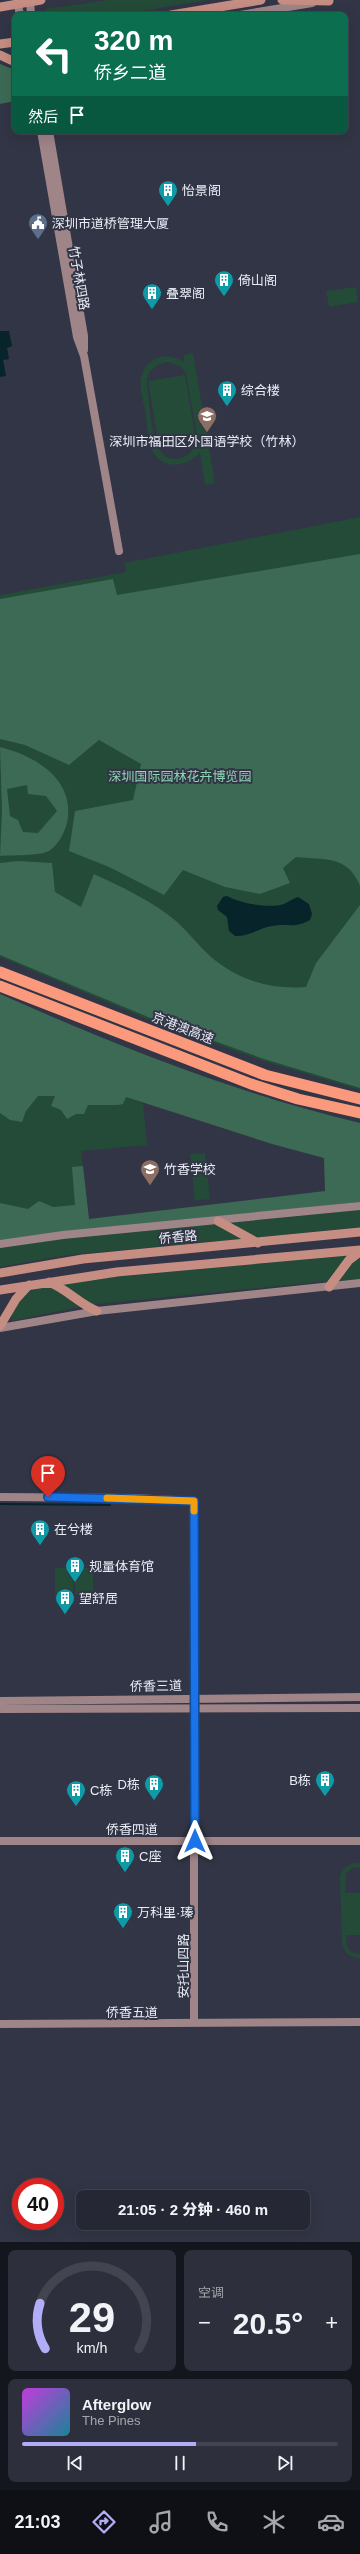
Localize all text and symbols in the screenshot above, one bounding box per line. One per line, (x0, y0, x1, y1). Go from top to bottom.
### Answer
text: 320 m (94, 25, 173, 56)
icon: left (28, 28, 80, 80)
text: 侨乡二道 (94, 63, 166, 83)
icon: arrive (66, 104, 88, 126)
text: 然后 (28, 108, 58, 125)
building icon: 怡景阁 (157, 179, 179, 207)
place label: 怡景阁 (182, 183, 221, 198)
public building icon: 深圳市道桥管理大厦 (27, 212, 49, 240)
place label: 深圳市道桥管理大厦 (52, 216, 169, 231)
street label: 竹子林四路 (66, 245, 92, 311)
building icon: 倚山阁 (213, 269, 235, 297)
place label: 倚山阁 (238, 273, 277, 288)
building icon: 叠翠阁 (141, 282, 163, 310)
place label: 叠翠阁 (166, 286, 205, 301)
building icon: 综合楼 (216, 379, 238, 407)
place label: 综合楼 (241, 383, 280, 398)
school or university icon: 深圳市福田区外国语学校（竹林） (196, 405, 218, 433)
place label: 深圳市福田区外国语学校（竹林） (109, 434, 305, 449)
park label: 深圳国际园林花卉博览园 (108, 769, 252, 784)
street label: 京港澳高速 (150, 1009, 216, 1047)
school or university icon: 竹香学校 (139, 1158, 161, 1186)
place label: 竹香学校 (164, 1162, 216, 1177)
street label: 侨香路 (158, 1228, 198, 1246)
pin (31, 1456, 65, 1497)
icon: arrive (37, 1462, 59, 1484)
building icon: 在兮楼 (29, 1518, 51, 1546)
place label: 在兮楼 (54, 1522, 93, 1537)
building icon: 规量体育馆 (64, 1555, 86, 1583)
place label: 规量体育馆 (89, 1559, 154, 1574)
building icon: 望舒居 (54, 1587, 76, 1615)
place label: 望舒居 (79, 1591, 118, 1606)
street label: 侨香三道 (130, 1678, 182, 1694)
building icon: B栋 (314, 1769, 336, 1797)
building icon: D栋 (143, 1773, 165, 1801)
place label: B栋 (289, 1773, 311, 1788)
place label: D栋 (118, 1777, 140, 1792)
building icon: C栋 (65, 1779, 87, 1807)
place label: C栋 (90, 1783, 112, 1798)
position arrow (174, 1820, 216, 1862)
street label: 侨香四道 (106, 1822, 158, 1837)
building icon: C座 (114, 1845, 136, 1873)
place label: C座 (139, 1849, 161, 1864)
building icon: 万科里·瑧 (112, 1901, 134, 1929)
place label: 万科里·瑧 (137, 1905, 193, 1920)
street label: 安托山四路 (176, 1933, 191, 1999)
street label: 侨香五道 (106, 2005, 158, 2020)
speed limit sign: 40 (12, 2178, 64, 2230)
text: 21:05 · 2 分钟 · 460 m (118, 2201, 268, 2218)
text: 空调 (198, 2285, 224, 2300)
text: 29 (69, 2293, 115, 2340)
text: 20.5° (233, 2307, 303, 2340)
text: − (198, 2310, 211, 2335)
text: + (325, 2310, 338, 2335)
text: km/h (77, 2339, 108, 2355)
text: Afterglow (82, 2396, 151, 2413)
text: The Pines (82, 2413, 141, 2428)
icon: previous (64, 2452, 86, 2474)
icon: pause (169, 2452, 191, 2474)
icon: next (274, 2452, 296, 2474)
icon: directions (90, 2508, 118, 2536)
icon: music (147, 2508, 175, 2536)
icon: phone (203, 2508, 231, 2536)
icon: climate (260, 2508, 288, 2536)
icon: car (317, 2508, 345, 2536)
text: 21:03 (14, 2512, 61, 2532)

